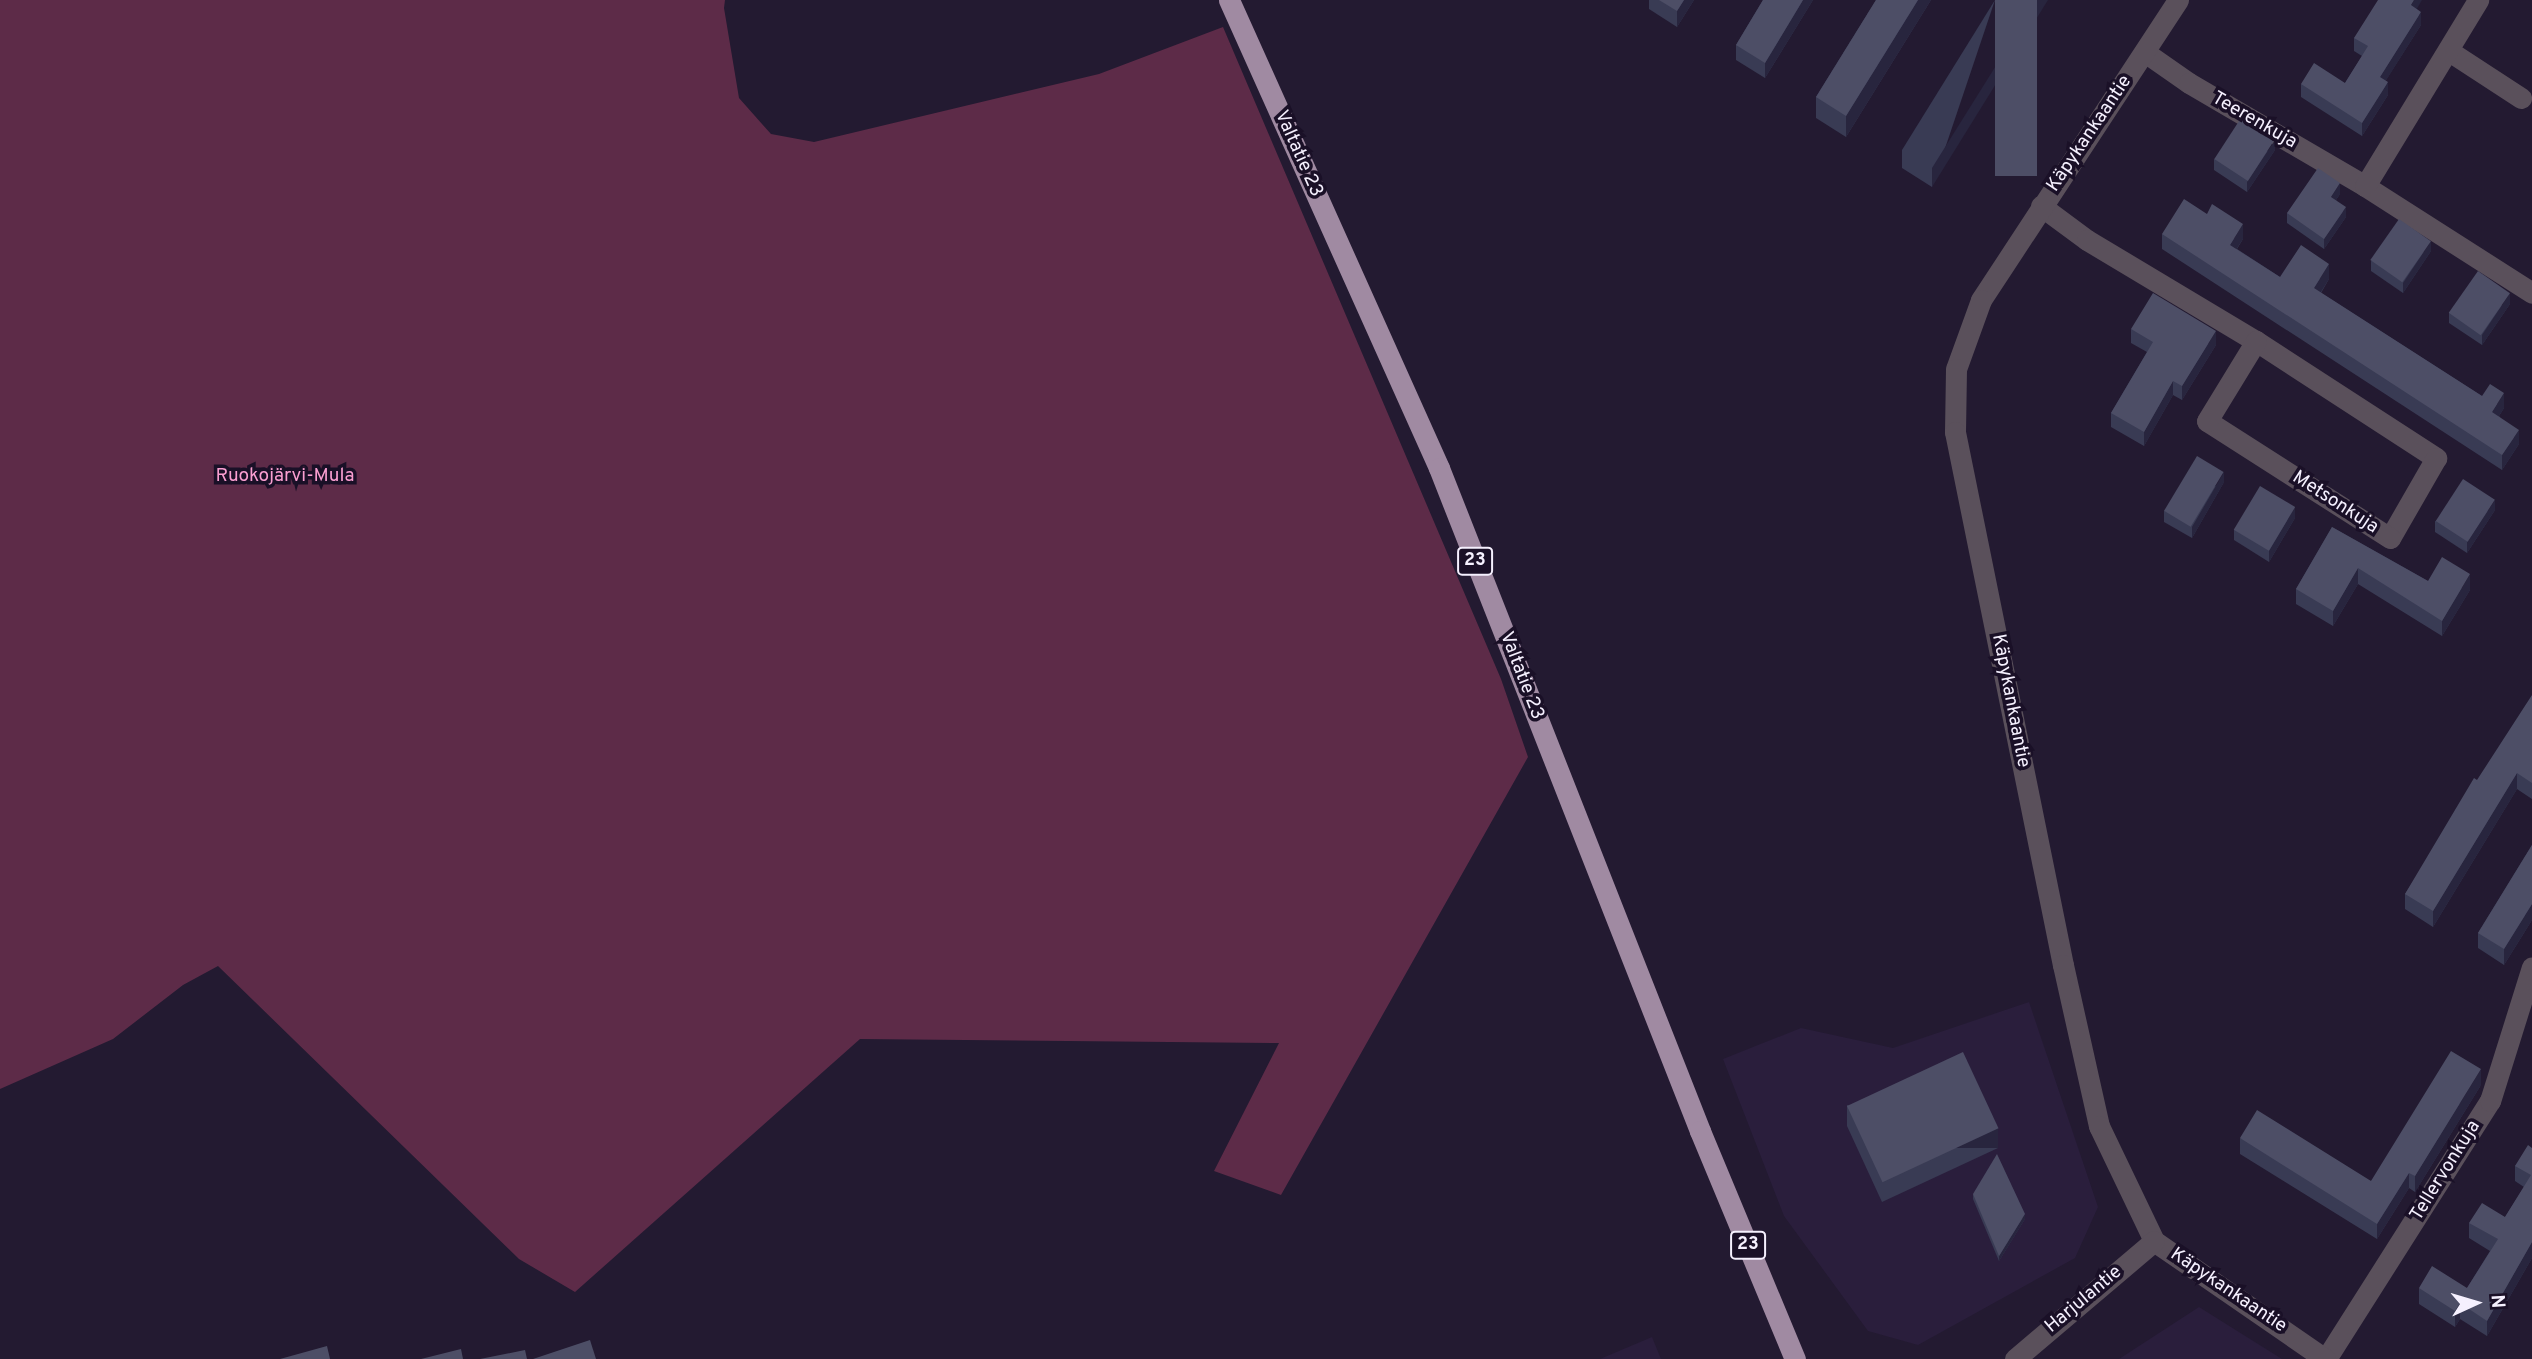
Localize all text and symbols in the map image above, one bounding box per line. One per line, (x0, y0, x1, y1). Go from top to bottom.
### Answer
street label: Käpykankaantie (2043, 71, 2137, 197)
street label: Teerenkuja (2207, 88, 2301, 154)
street label: Valtatie 23 (1269, 107, 1327, 201)
park label: Ruokojärvi-Mula (216, 466, 354, 488)
street label: Metsonkuja (2288, 467, 2382, 539)
road number: 23 (1456, 546, 1494, 576)
street label: Valtatie 23 (1494, 629, 1548, 723)
street label: Käpykankaantie (1986, 632, 2034, 770)
street label: Tellervonkuja (2406, 1116, 2486, 1226)
road number: 23 (1729, 1230, 1767, 1260)
street label: Käpykankaantie (2165, 1244, 2291, 1338)
street label: Harjulantie (2041, 1261, 2127, 1339)
north arrow (2441, 1268, 2511, 1338)
text: N (2485, 1294, 2509, 1309)

